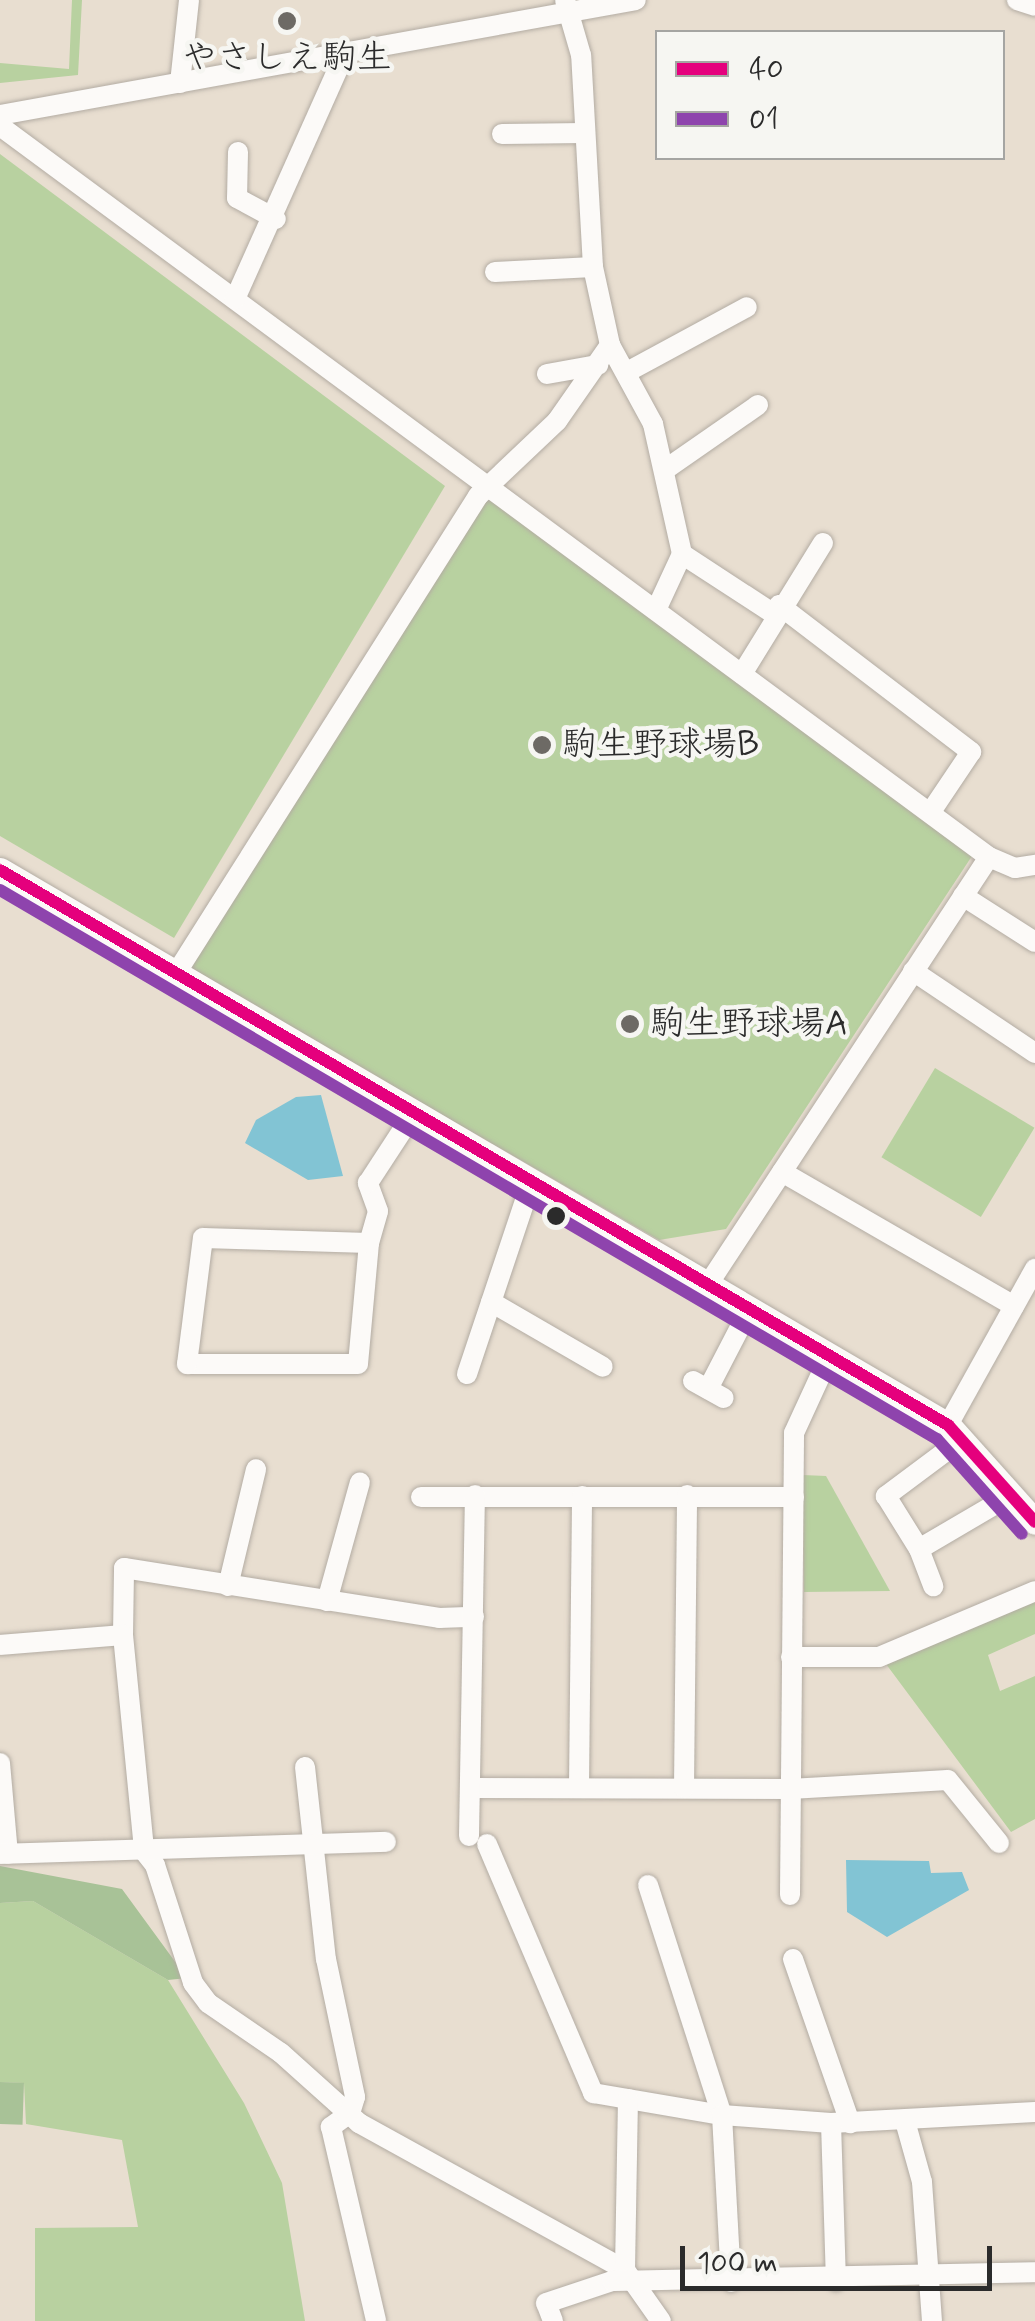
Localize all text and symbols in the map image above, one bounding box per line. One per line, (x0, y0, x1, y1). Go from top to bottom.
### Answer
marker: やさしえ駒生 (276, 10, 298, 32)
legend (655, 30, 1005, 160)
place label: やさしえ駒生 (182, 37, 392, 79)
text: 40 (749, 50, 784, 89)
text: 01 (749, 100, 779, 139)
place label: 駒生野球場B (562, 724, 759, 766)
marker: 駒生野球場B (531, 734, 553, 756)
place label: 駒生野球場A (650, 1003, 848, 1045)
marker: 駒生野球場A (619, 1013, 641, 1035)
unlabelled marker (546, 1206, 566, 1226)
scale bar (685, 2226, 998, 2288)
text: 100 m (697, 2244, 778, 2283)

